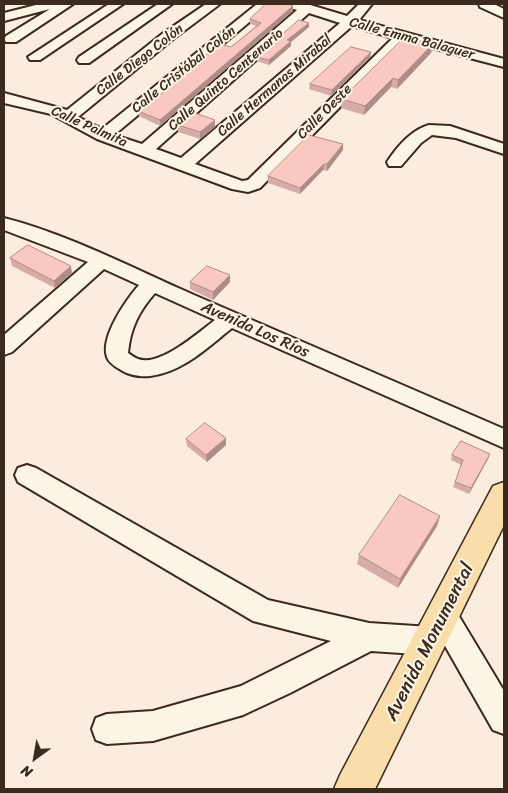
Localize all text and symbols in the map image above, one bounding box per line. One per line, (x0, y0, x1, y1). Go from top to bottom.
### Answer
street label: Calle Emma Balaguer (348, 14, 476, 64)
street label: Calle Diego Colón (93, 21, 187, 99)
street label: Calle Cristóbal Colón (129, 23, 239, 117)
street label: Calle Quinto Centenario (165, 25, 287, 135)
street label: Calle Hermanas Mirabal (214, 32, 336, 140)
street label: Calle Oeste (294, 81, 356, 143)
street label: Calle Palmita (48, 103, 130, 151)
street label: Avenida Los Ríos (198, 298, 312, 362)
street label: Avenida Monumental (380, 559, 480, 725)
north arrow (10, 733, 60, 783)
text: N (16, 758, 38, 784)

